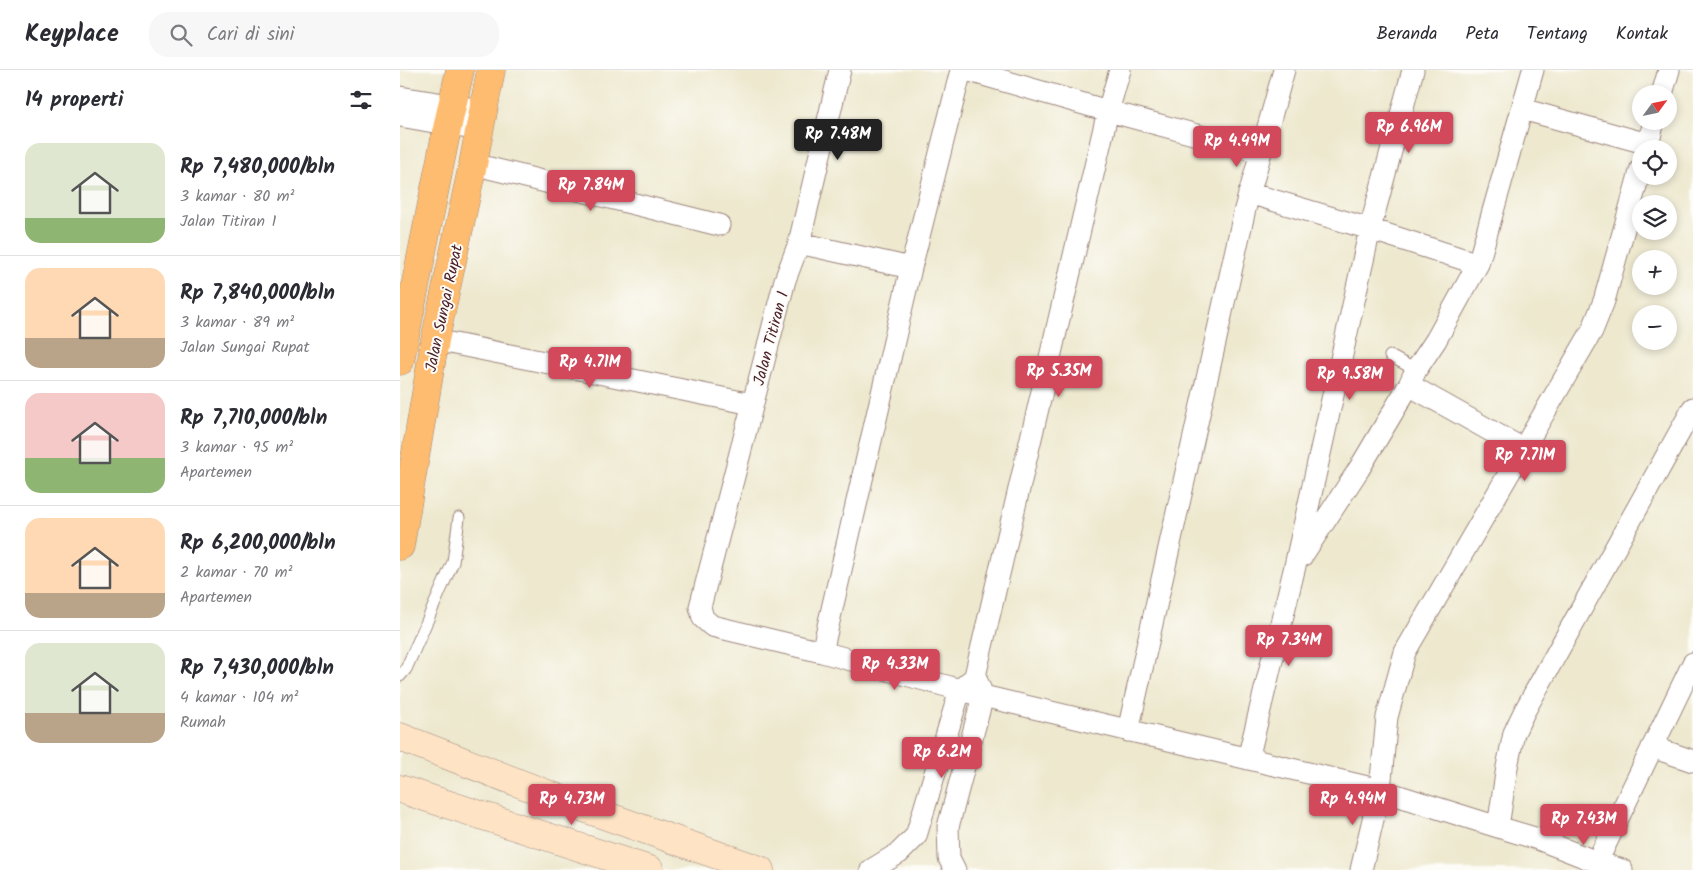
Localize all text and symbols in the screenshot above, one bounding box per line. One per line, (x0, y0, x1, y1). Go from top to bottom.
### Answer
search box (149, 12, 499, 57)
text: Keyplace (25, 15, 119, 54)
text: Cari di sini (207, 20, 294, 50)
text: Beranda (1377, 20, 1438, 49)
text: Peta (1466, 20, 1499, 49)
text: Tentang (1527, 20, 1588, 49)
text: Kontak (1616, 20, 1668, 49)
icon: search (167, 21, 195, 49)
text: 14 properti (25, 84, 123, 117)
north arrow (1632, 85, 1678, 130)
map controls (1632, 85, 1677, 350)
icon: filters (347, 86, 375, 114)
pin: Rp 6.96M (1357, 112, 1461, 154)
text: Rp 6.96M (1376, 115, 1442, 140)
pin: Rp 7.48M (786, 118, 890, 161)
text: Rp 7.48M (805, 122, 871, 147)
pin: Rp 4.49M (1185, 126, 1289, 168)
text: Rp 4.49M (1204, 129, 1270, 154)
button: locate (1632, 140, 1677, 185)
text: Rp 7,480,000/bln (180, 151, 335, 184)
icon: home (65, 163, 125, 223)
pin: Rp 7.84M (539, 170, 643, 212)
text: Rp 7.84M (558, 173, 624, 198)
text: 3 kamar · 80 m² (180, 184, 294, 209)
button: layers (1632, 195, 1677, 240)
text: Jalan Titiran 1 (180, 209, 277, 234)
street label: Jalan Sungai Rupat (419, 241, 470, 374)
button: + (1632, 250, 1677, 295)
text: Rp 7,840,000/bln (180, 277, 335, 310)
icon: home (65, 288, 125, 348)
street label: Jalan Titiran 1 (747, 289, 796, 388)
button: − (1632, 305, 1677, 350)
text: 3 kamar · 89 m² (180, 310, 294, 335)
text: Jalan Sungai Rupat (180, 335, 310, 360)
pin: Rp 4.71M (538, 346, 642, 389)
text: Rp 4.71M (559, 350, 621, 375)
pin: Rp 5.35M (1007, 356, 1111, 398)
pin: Rp 9.58M (1298, 358, 1402, 401)
text: Rp 5.35M (1026, 359, 1092, 384)
text: Rp 9.58M (1317, 362, 1383, 387)
text: Rp 7,710,000/bln (180, 402, 327, 435)
icon: home (65, 413, 125, 473)
text: 3 kamar · 95 m² (180, 435, 293, 460)
pin: Rp 7.71M (1473, 440, 1577, 482)
text: Rp 7.71M (1495, 443, 1555, 468)
text: Apartemen (180, 460, 252, 485)
text: Rp 6,200,000/bln (180, 527, 336, 560)
icon: home (65, 538, 125, 598)
text: 2 kamar · 70 m² (180, 560, 292, 585)
text: Apartemen (180, 585, 252, 610)
pin: Rp 7.34M (1237, 624, 1341, 667)
text: Rp 7.34M (1256, 628, 1322, 653)
pin: Rp 4.33M (843, 648, 947, 691)
text: Rp 7,430,000/bln (180, 652, 334, 685)
text: Rp 4.33M (862, 652, 928, 677)
icon: home (65, 663, 125, 723)
text: 4 kamar · 104 m² (180, 685, 298, 710)
text: Rumah (180, 710, 226, 735)
pin: Rp 6.2M (896, 736, 988, 779)
text: Rp 6.2M (913, 740, 971, 765)
pin: Rp 4.73M (520, 784, 624, 826)
pin: Rp 4.94M (1301, 784, 1405, 826)
text: Rp 4.73M (539, 787, 605, 812)
text: Rp 4.94M (1320, 787, 1386, 812)
pin: Rp 7.43M (1532, 804, 1636, 846)
text: Rp 7.43M (1551, 807, 1617, 832)

